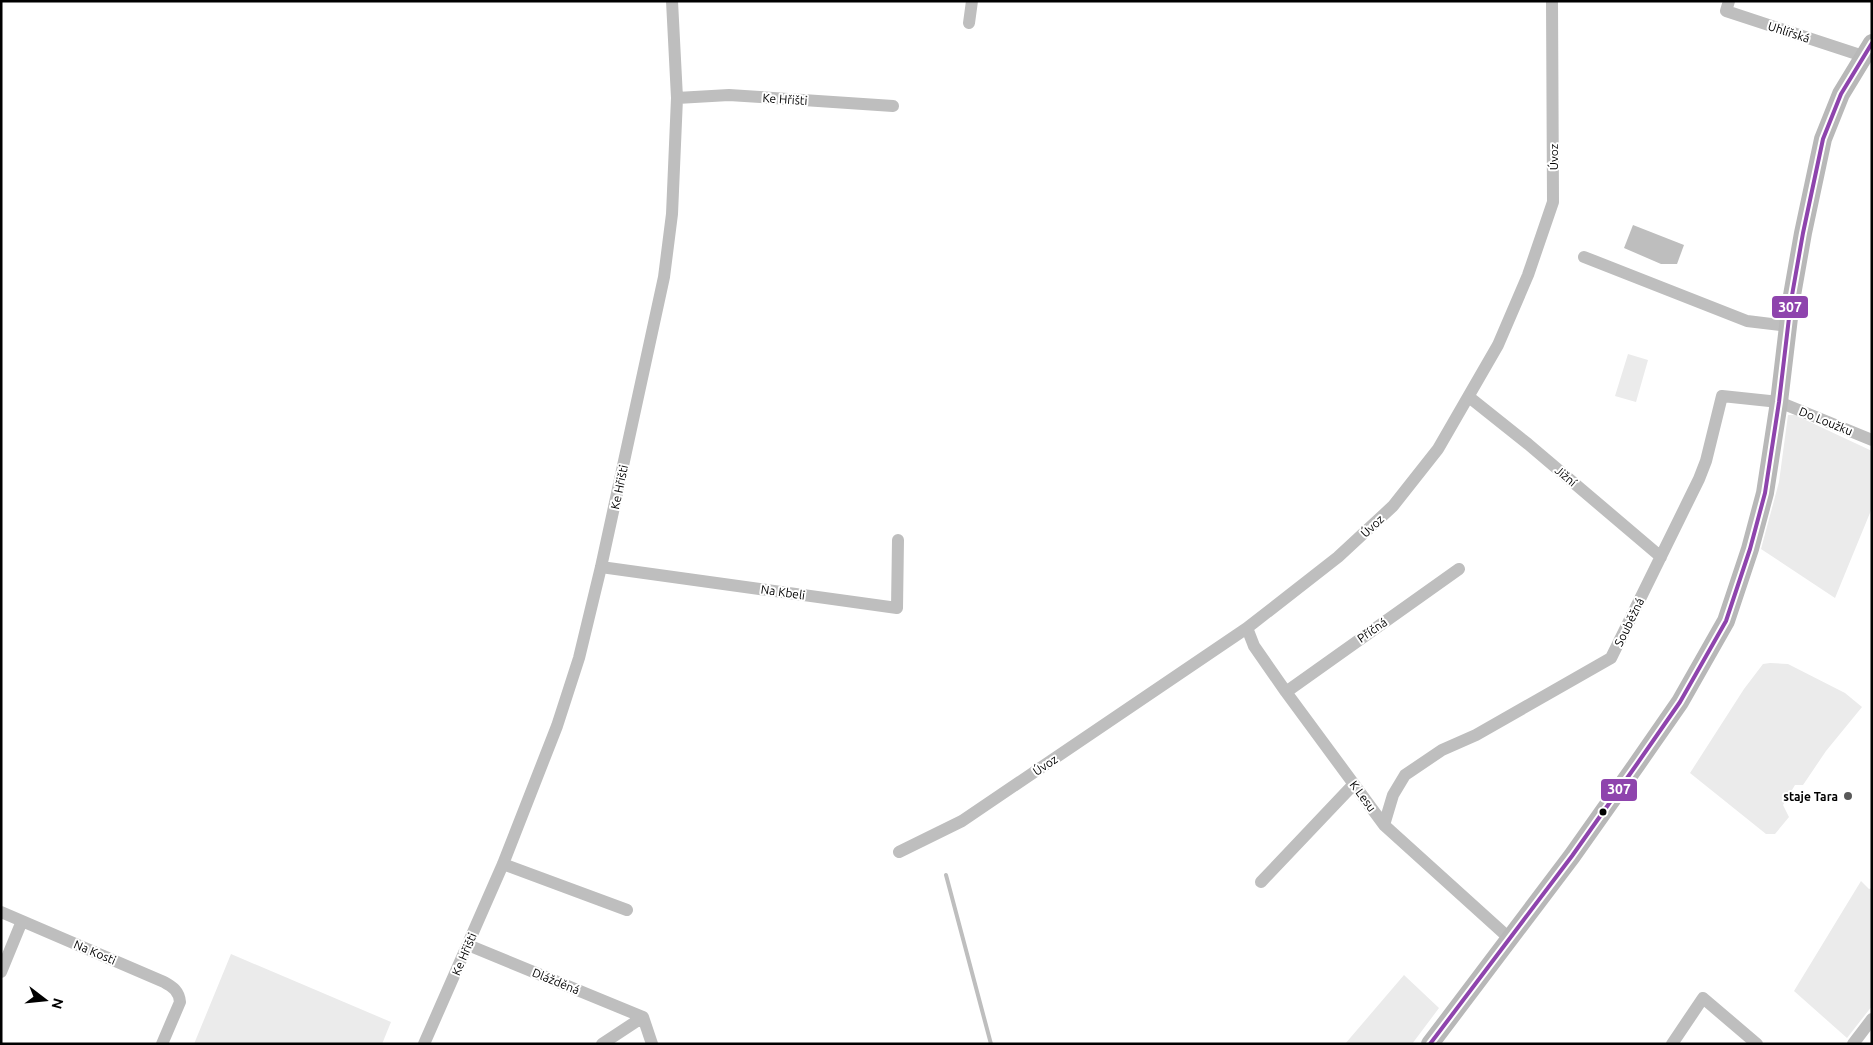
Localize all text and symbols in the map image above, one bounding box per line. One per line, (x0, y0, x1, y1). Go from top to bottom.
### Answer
street label: Uhlířská (1766, 19, 1812, 45)
street label: Ke Hřišti (762, 91, 808, 107)
street label: Úvoz (1547, 143, 1560, 170)
line badge: 307 (1771, 295, 1809, 319)
text: 307 (1778, 299, 1802, 315)
street label: Do Loužku (1797, 404, 1855, 438)
street label: Ke Hřišti (608, 463, 630, 510)
street label: Jižní (1553, 463, 1580, 489)
street label: Úvoz (1358, 512, 1386, 540)
street label: Na Kbeli (760, 582, 806, 602)
street label: Souběžná (1612, 596, 1646, 648)
street label: Příčná (1355, 615, 1389, 645)
street label: Úvoz (1030, 752, 1060, 778)
street label: K Lesu (1347, 778, 1379, 814)
line badge: 307 (1600, 778, 1638, 802)
text: 307 (1607, 781, 1631, 797)
place label: staje Tara (1783, 790, 1838, 803)
marker: staje Tara (1842, 790, 1854, 802)
unlabelled marker (1598, 807, 1608, 817)
street label: Ke Hřišti (449, 931, 479, 977)
street label: Na Kosti (72, 937, 118, 967)
street label: Dlážděná (530, 966, 582, 996)
north arrow (20, 975, 70, 1025)
text: N (48, 996, 67, 1011)

